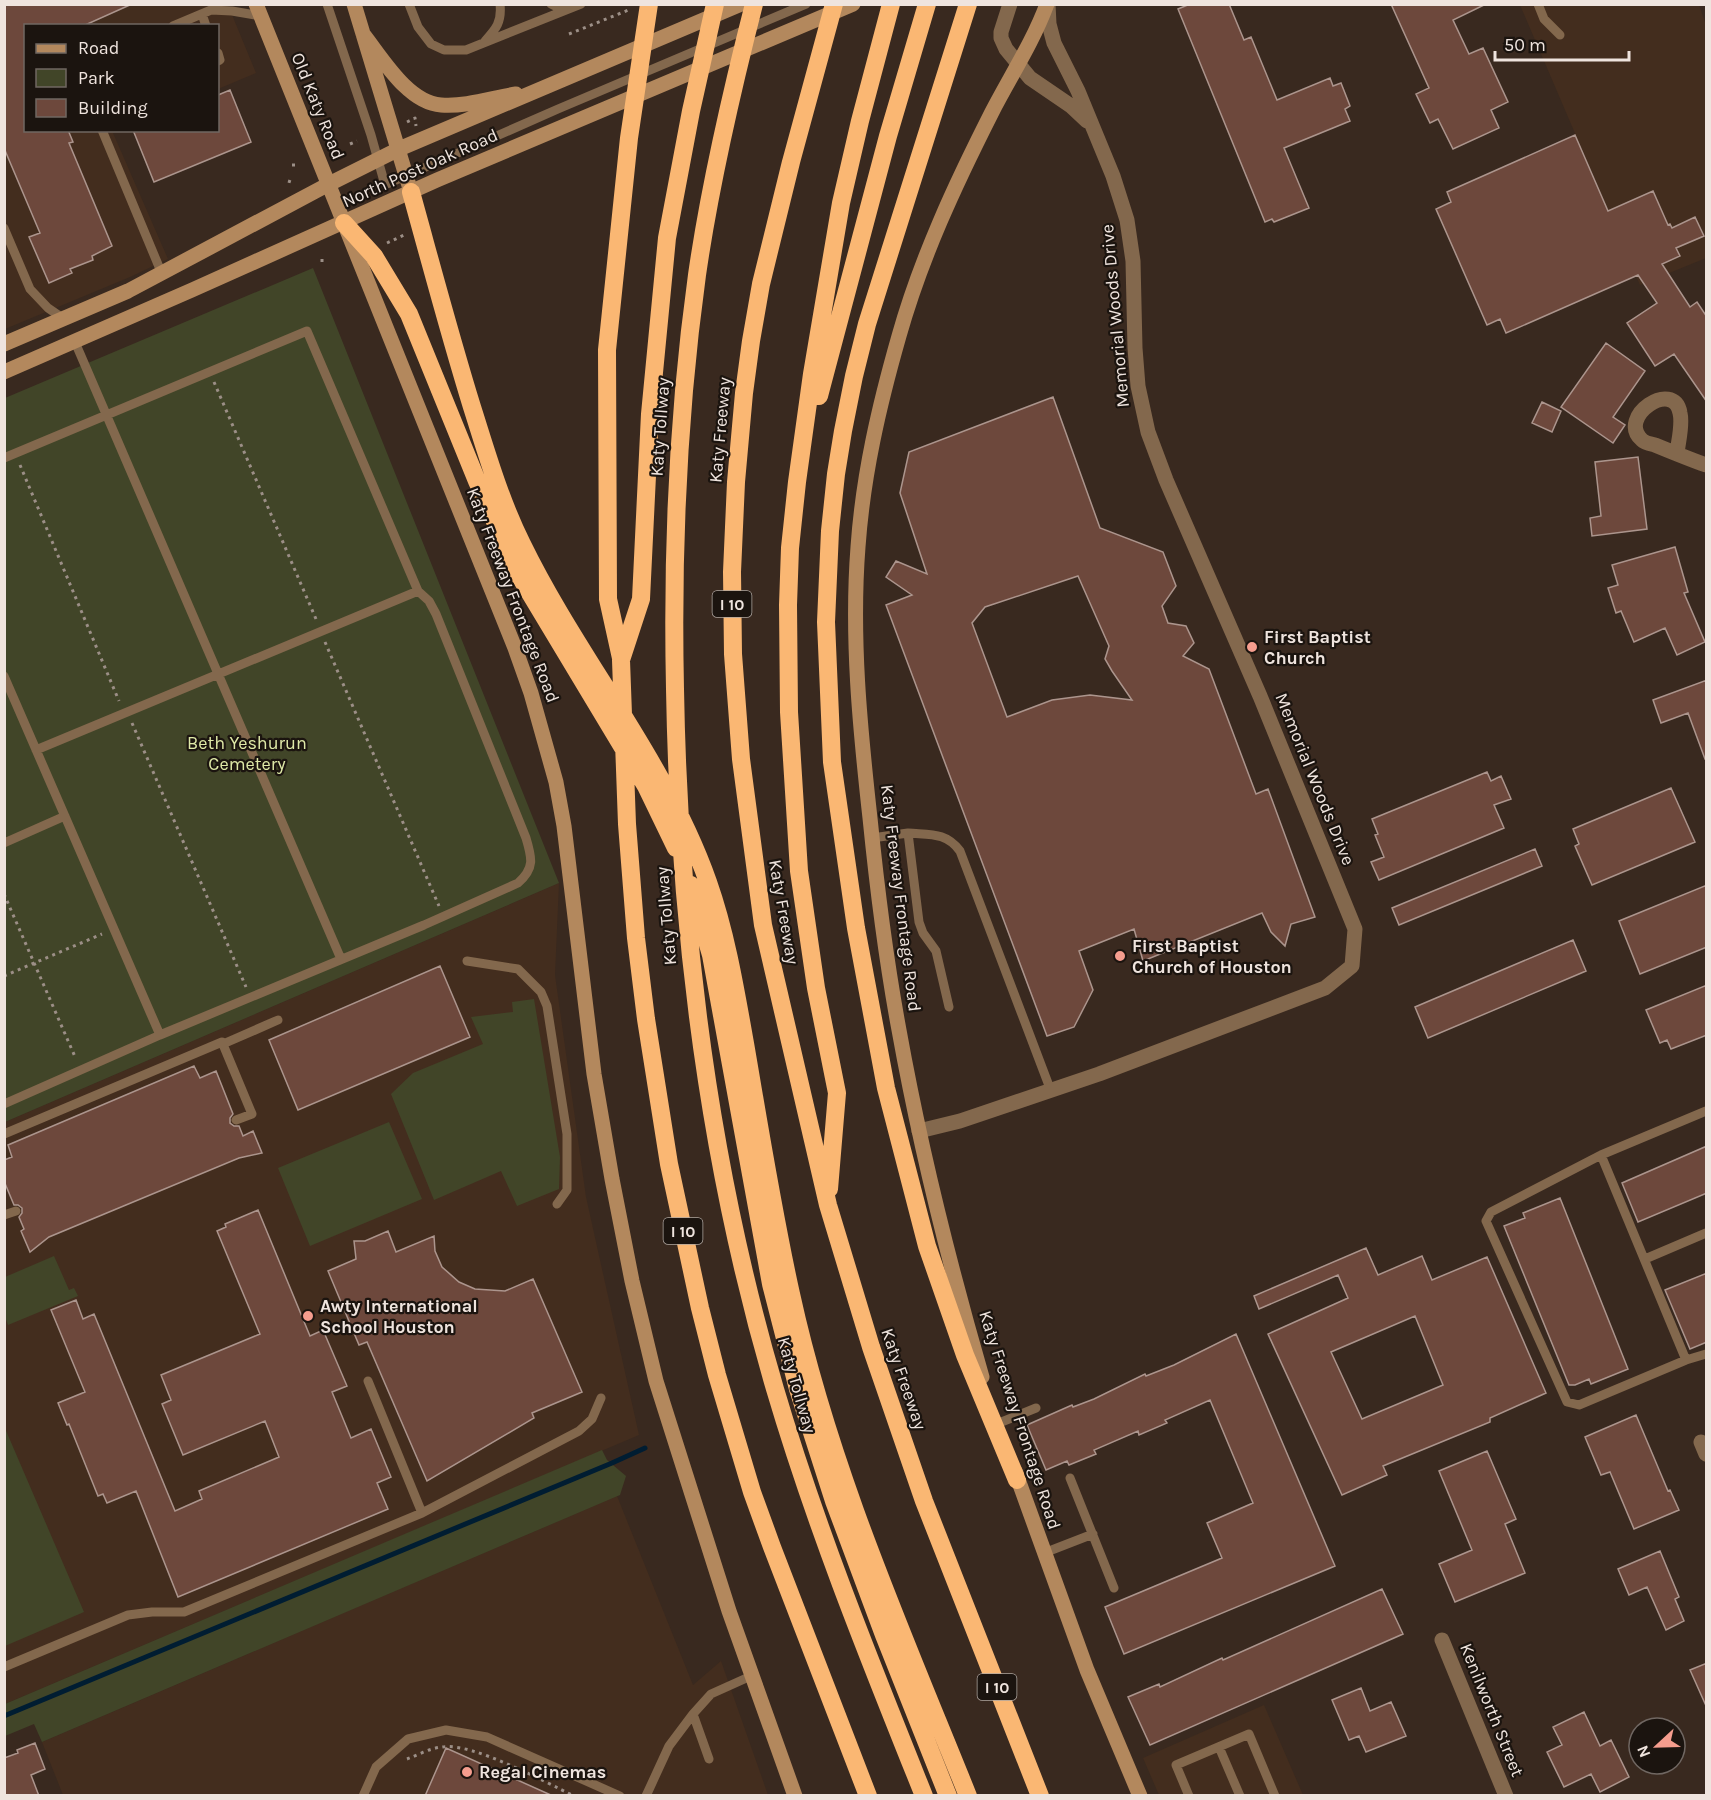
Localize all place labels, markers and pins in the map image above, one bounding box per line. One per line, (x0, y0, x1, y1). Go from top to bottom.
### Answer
place label: First Baptist Church (1264, 626, 1371, 669)
marker: First Baptist Church (1245, 640, 1259, 654)
place label: First Baptist Church of Houston (1132, 935, 1292, 978)
marker: First Baptist Church of Houston (1113, 949, 1127, 963)
place label: Awty International School Houston (320, 1295, 478, 1338)
marker: Awty International School Houston (301, 1309, 315, 1323)
place label: Regal Cinemas (479, 1761, 606, 1783)
marker: Regal Cinemas (460, 1765, 474, 1779)

